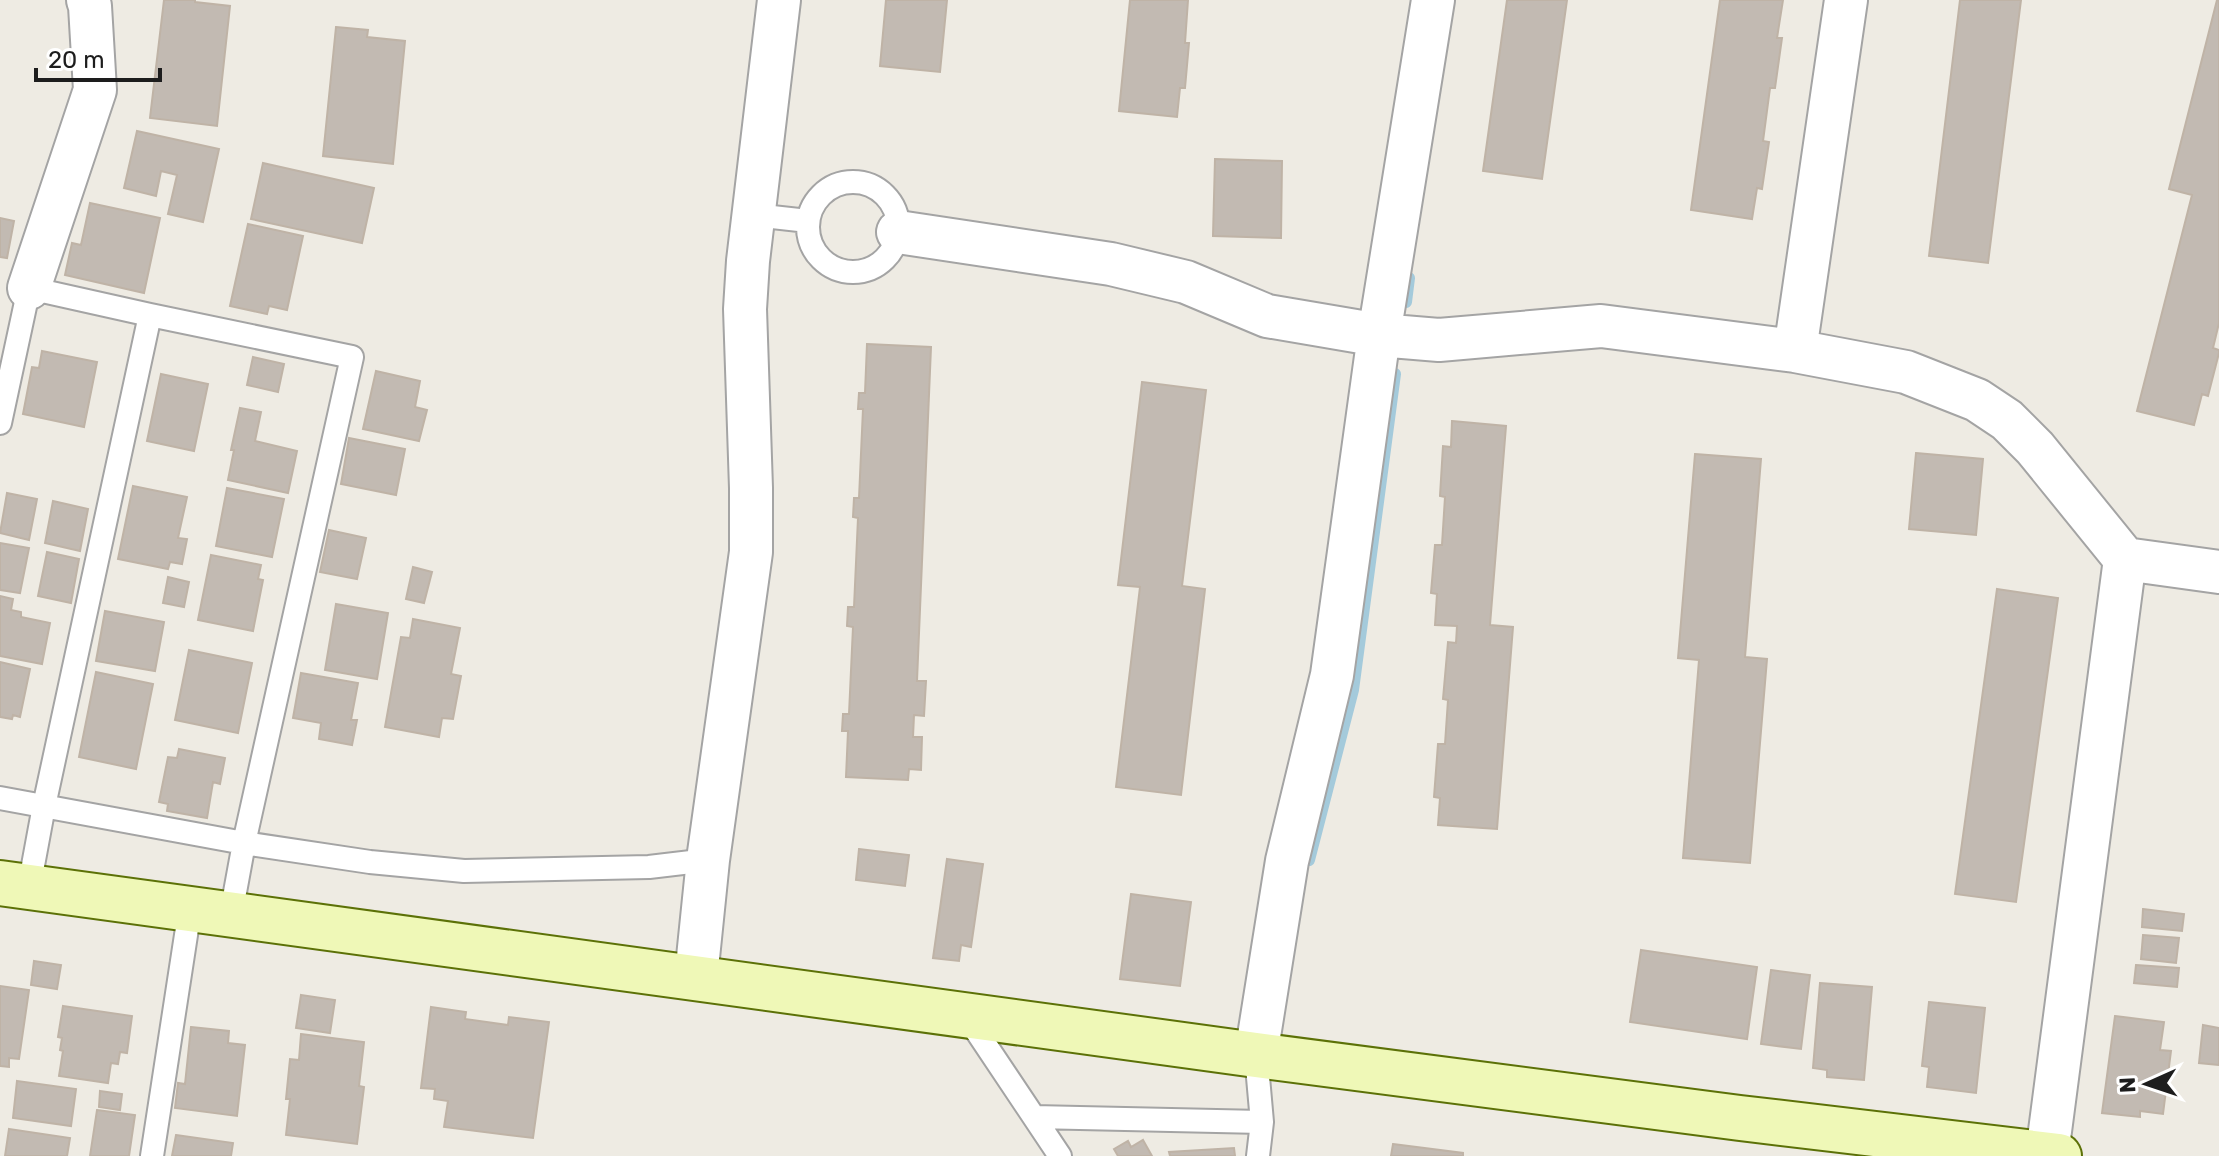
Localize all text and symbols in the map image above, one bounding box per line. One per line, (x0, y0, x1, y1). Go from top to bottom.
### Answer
scale bar (36, 32, 160, 82)
text: 20 m (48, 46, 105, 74)
north arrow (2107, 1044, 2187, 1124)
text: N (2114, 1076, 2141, 1094)

